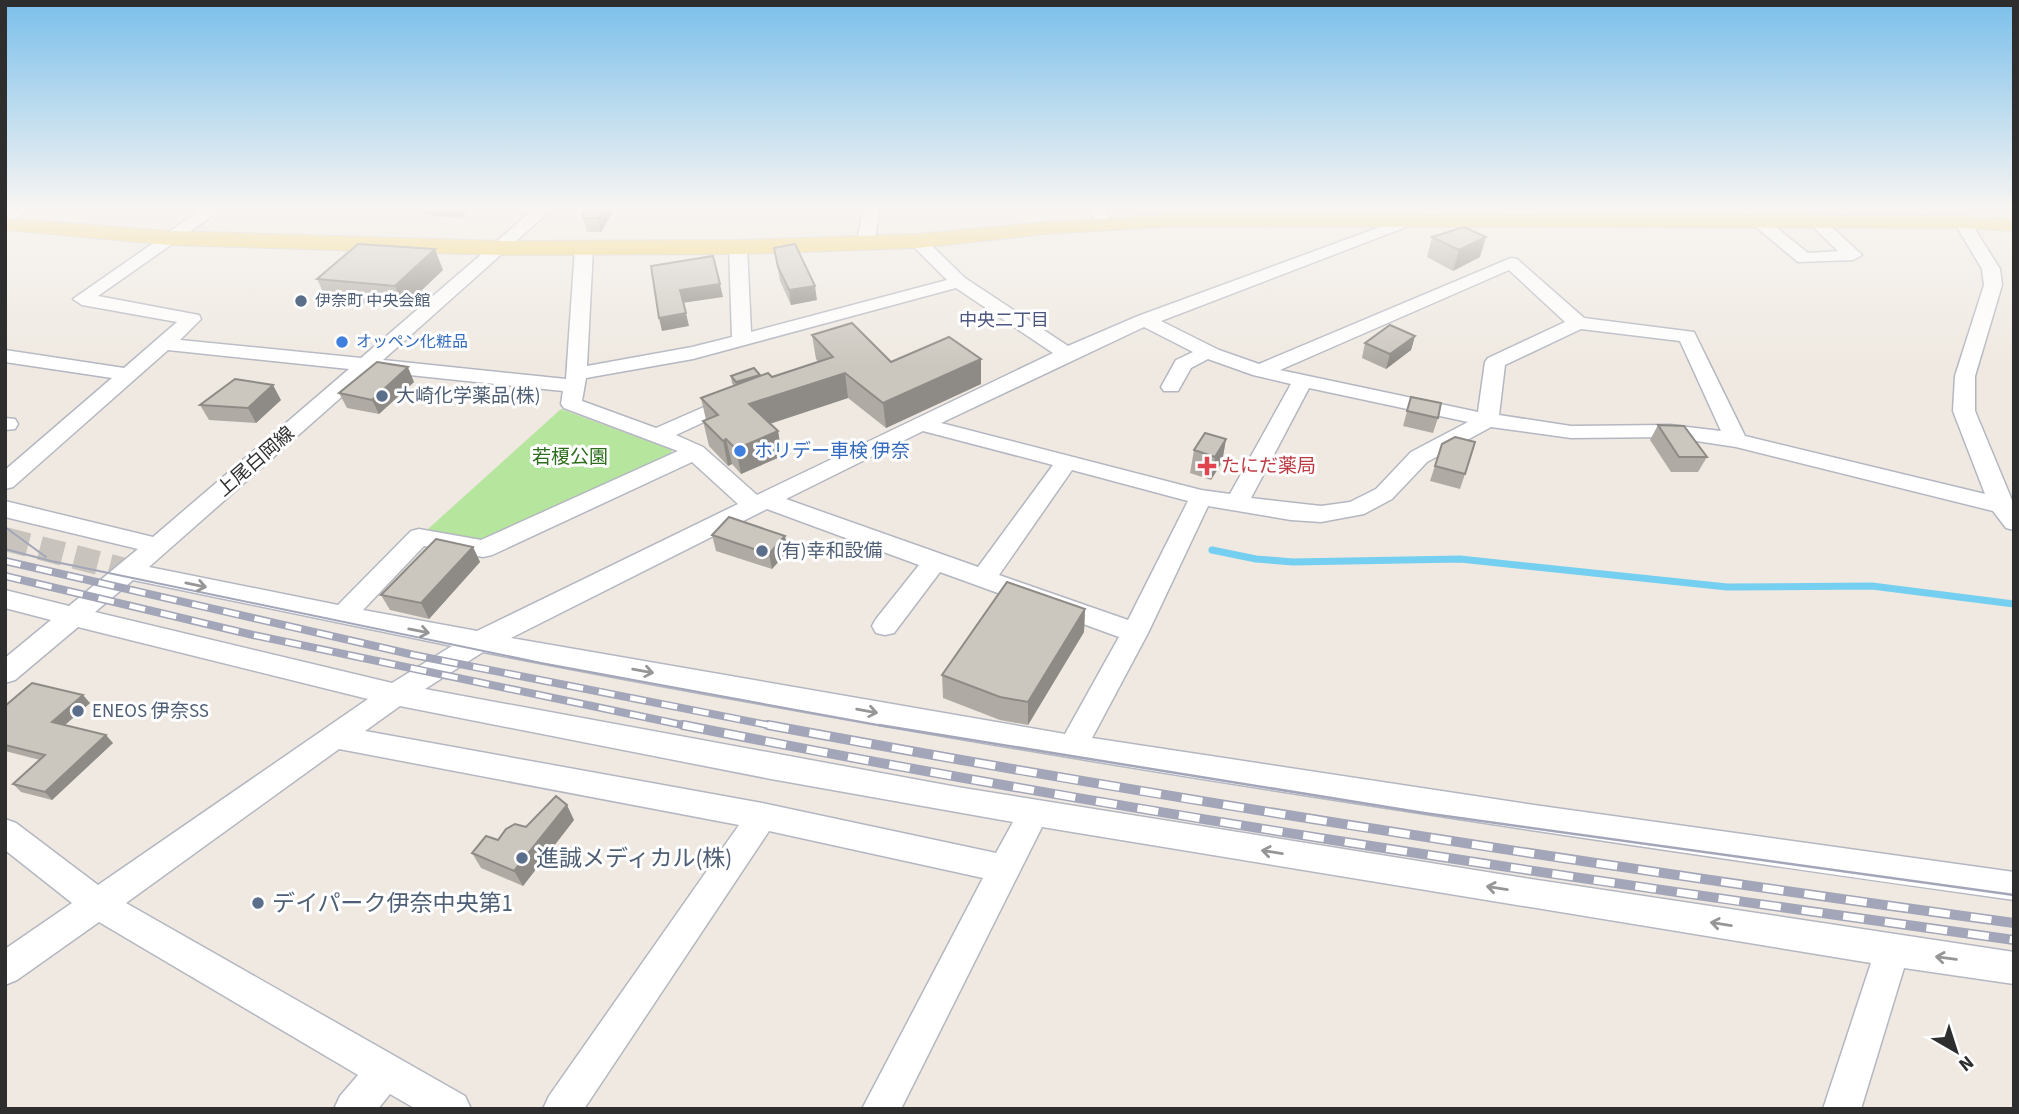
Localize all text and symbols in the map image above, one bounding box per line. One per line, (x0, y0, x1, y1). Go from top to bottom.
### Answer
place label: 伊奈町 中央会館 (315, 290, 430, 312)
marker: 伊奈町 中央会館 (293, 293, 309, 309)
district label: 中央二丁目 (959, 308, 1049, 333)
place label: オッペン化粧品 (356, 331, 468, 353)
marker: オッペン化粧品 (334, 334, 350, 350)
place label: 大崎化学薬品(株) (396, 383, 541, 410)
marker: 大崎化学薬品(株) (374, 388, 390, 404)
street label: 上尾白岡線 (211, 421, 301, 503)
place label: ホリデー車検 伊奈 (754, 438, 910, 465)
marker: ホリデー車検 伊奈 (732, 443, 748, 459)
park label: 若榎公園 (532, 444, 608, 471)
place label: たにだ薬局 (1221, 453, 1316, 480)
marker: たにだ薬局 (1199, 458, 1215, 474)
place label: (有)幸和設備 (776, 538, 883, 565)
marker: (有)幸和設備 (754, 543, 770, 559)
one-way arrow (184, 579, 207, 593)
one-way arrow (407, 624, 430, 638)
one-way arrow (631, 665, 654, 678)
place label: ENEOS 伊奈SS (92, 698, 209, 725)
marker: ENEOS 伊奈SS (70, 703, 86, 719)
one-way arrow (855, 705, 878, 718)
place label: 進誠メディカル(株) (536, 842, 732, 875)
one-way arrow (1261, 845, 1284, 858)
marker: 進誠メディカル(株) (514, 850, 530, 866)
one-way arrow (1486, 881, 1509, 894)
place label: デイパーク伊奈中央第1 (272, 887, 513, 920)
marker: デイパーク伊奈中央第1 (250, 895, 266, 911)
one-way arrow (1710, 917, 1733, 930)
one-way arrow (1935, 952, 1958, 965)
north arrow (1921, 1016, 1991, 1086)
text: N (1952, 1049, 1979, 1078)

